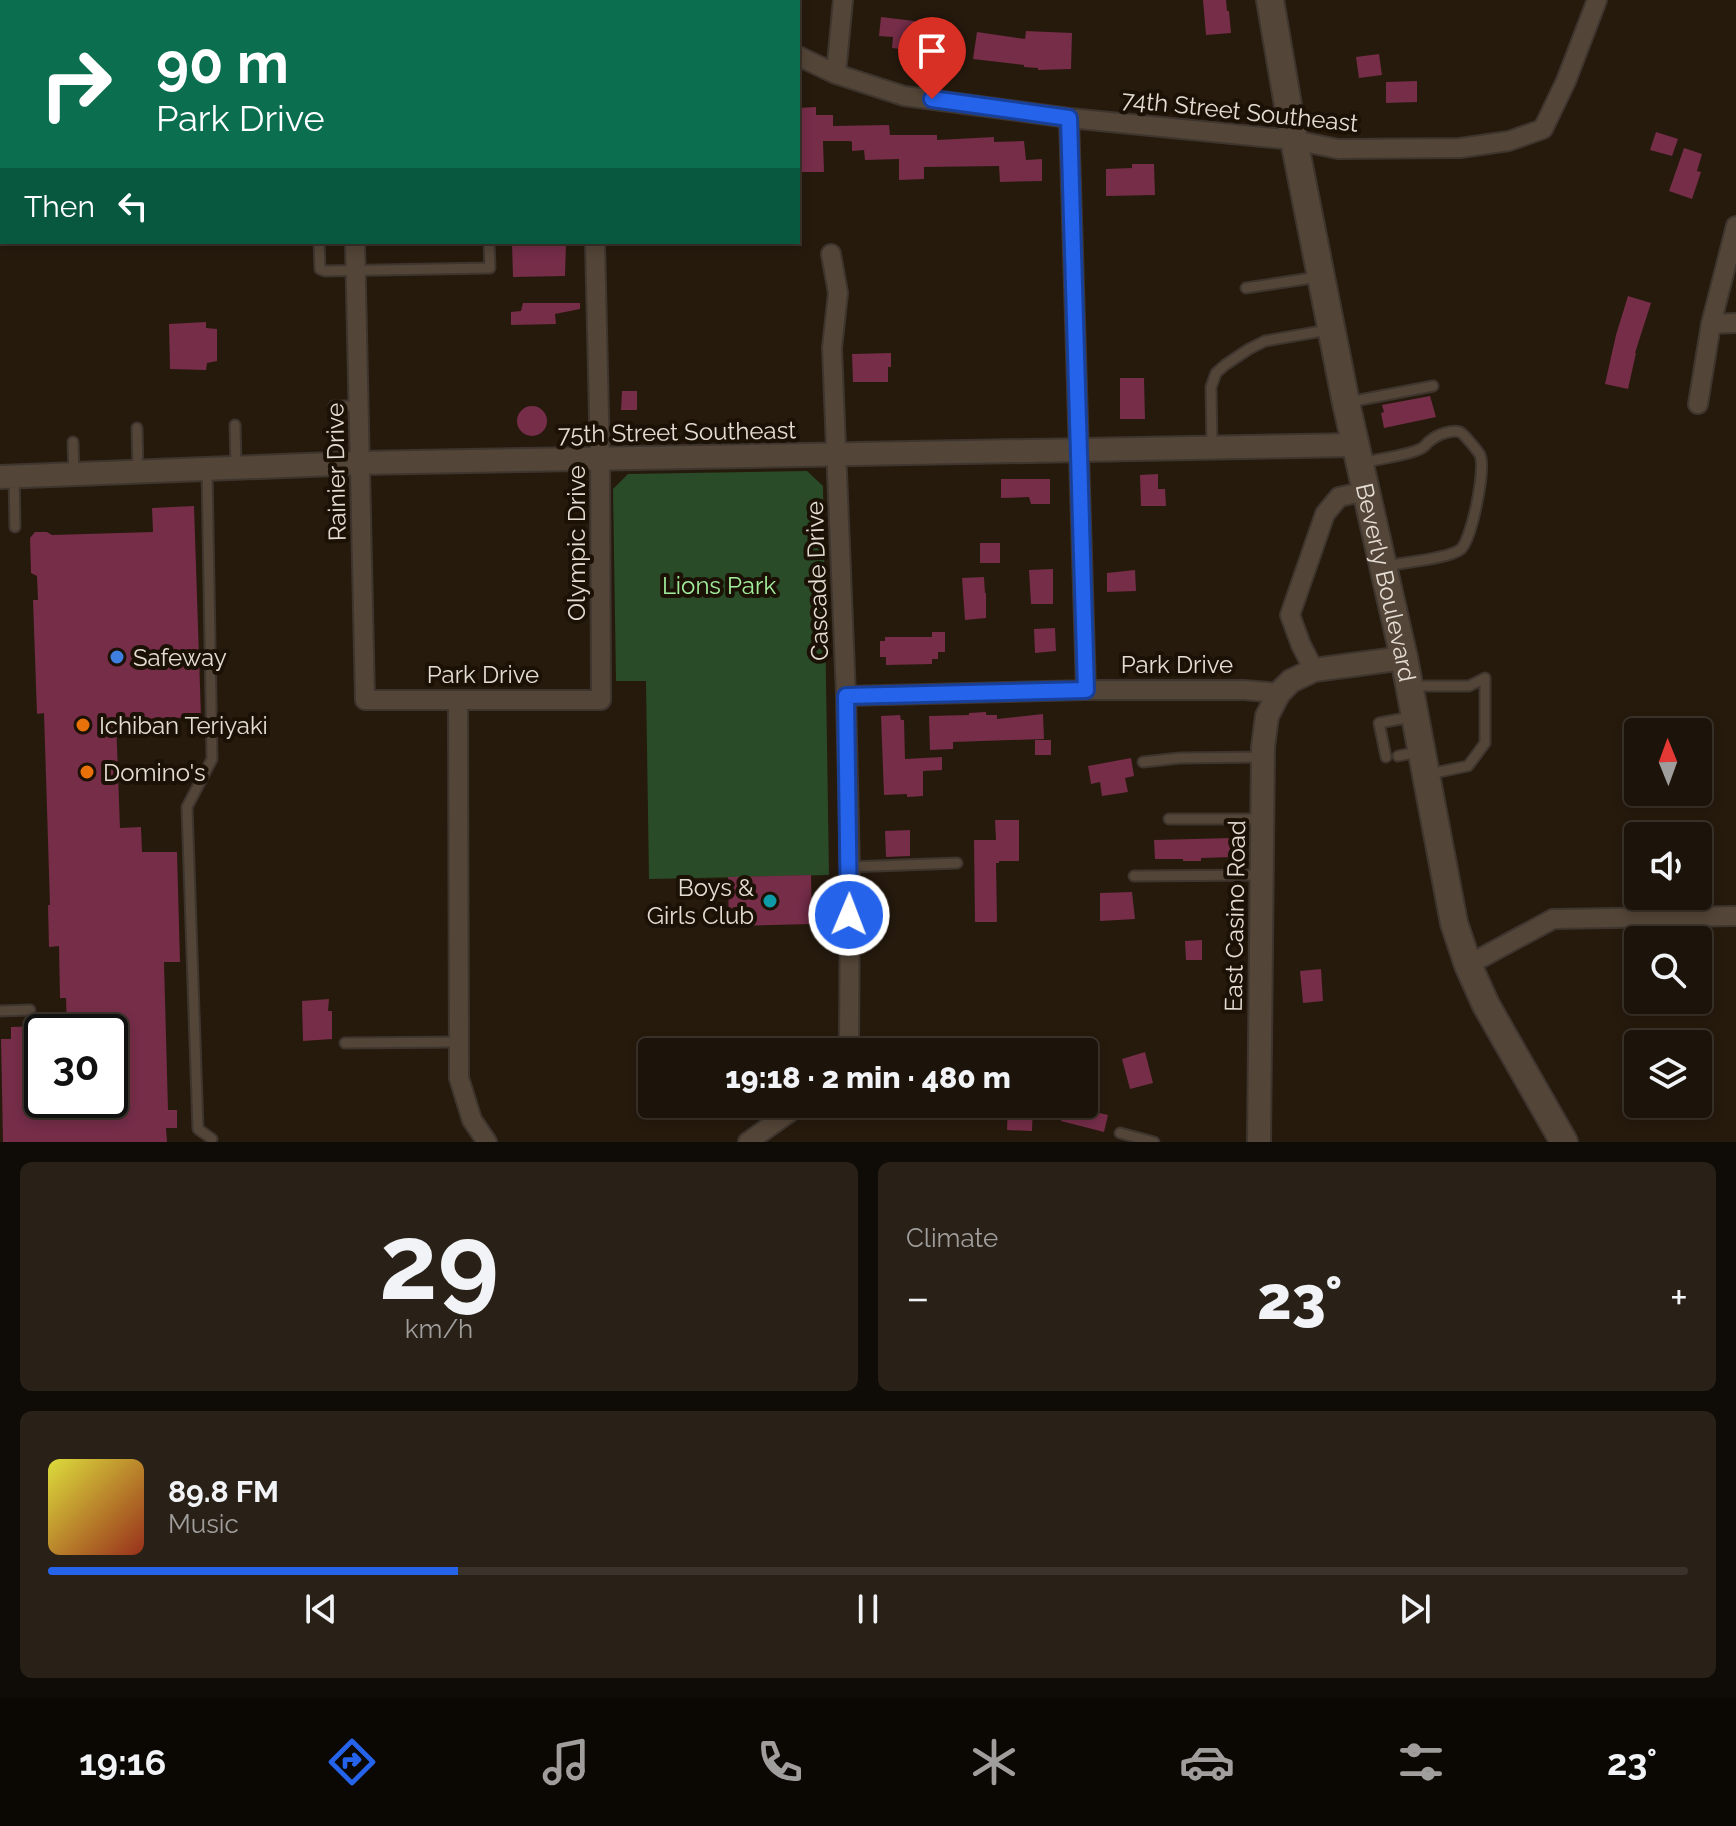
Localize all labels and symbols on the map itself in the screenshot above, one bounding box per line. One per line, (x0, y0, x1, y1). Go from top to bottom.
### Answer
pin (898, 17, 966, 99)
street label: 74th Street Southeast (1120, 84, 1360, 138)
street label: Rainier Drive (320, 403, 352, 541)
street label: 75th Street Southeast (558, 415, 796, 449)
street label: Olympic Drive (562, 465, 591, 621)
street label: Beverly Boulevard (1350, 480, 1423, 684)
street label: Cascade Drive (800, 501, 834, 661)
park label: Lions Park (662, 571, 776, 600)
place label: Safeway (133, 643, 227, 672)
marker: Safeway (108, 648, 126, 666)
street label: Park Drive (1121, 650, 1233, 679)
street label: Park Drive (427, 660, 539, 689)
place label: Ichiban Teriyaki (99, 711, 268, 740)
marker: Ichiban Teriyaki (74, 716, 92, 734)
north arrow (1624, 718, 1712, 806)
place label: Domino's (103, 758, 206, 787)
marker: Domino's (78, 763, 96, 781)
street label: East Casino Road (1219, 820, 1251, 1012)
place label: Boys & Girls Club (647, 873, 754, 930)
position arrow (807, 873, 891, 957)
marker: Boys & Girls Club (761, 892, 779, 910)
speed limit sign: 30 (24, 1014, 128, 1118)

